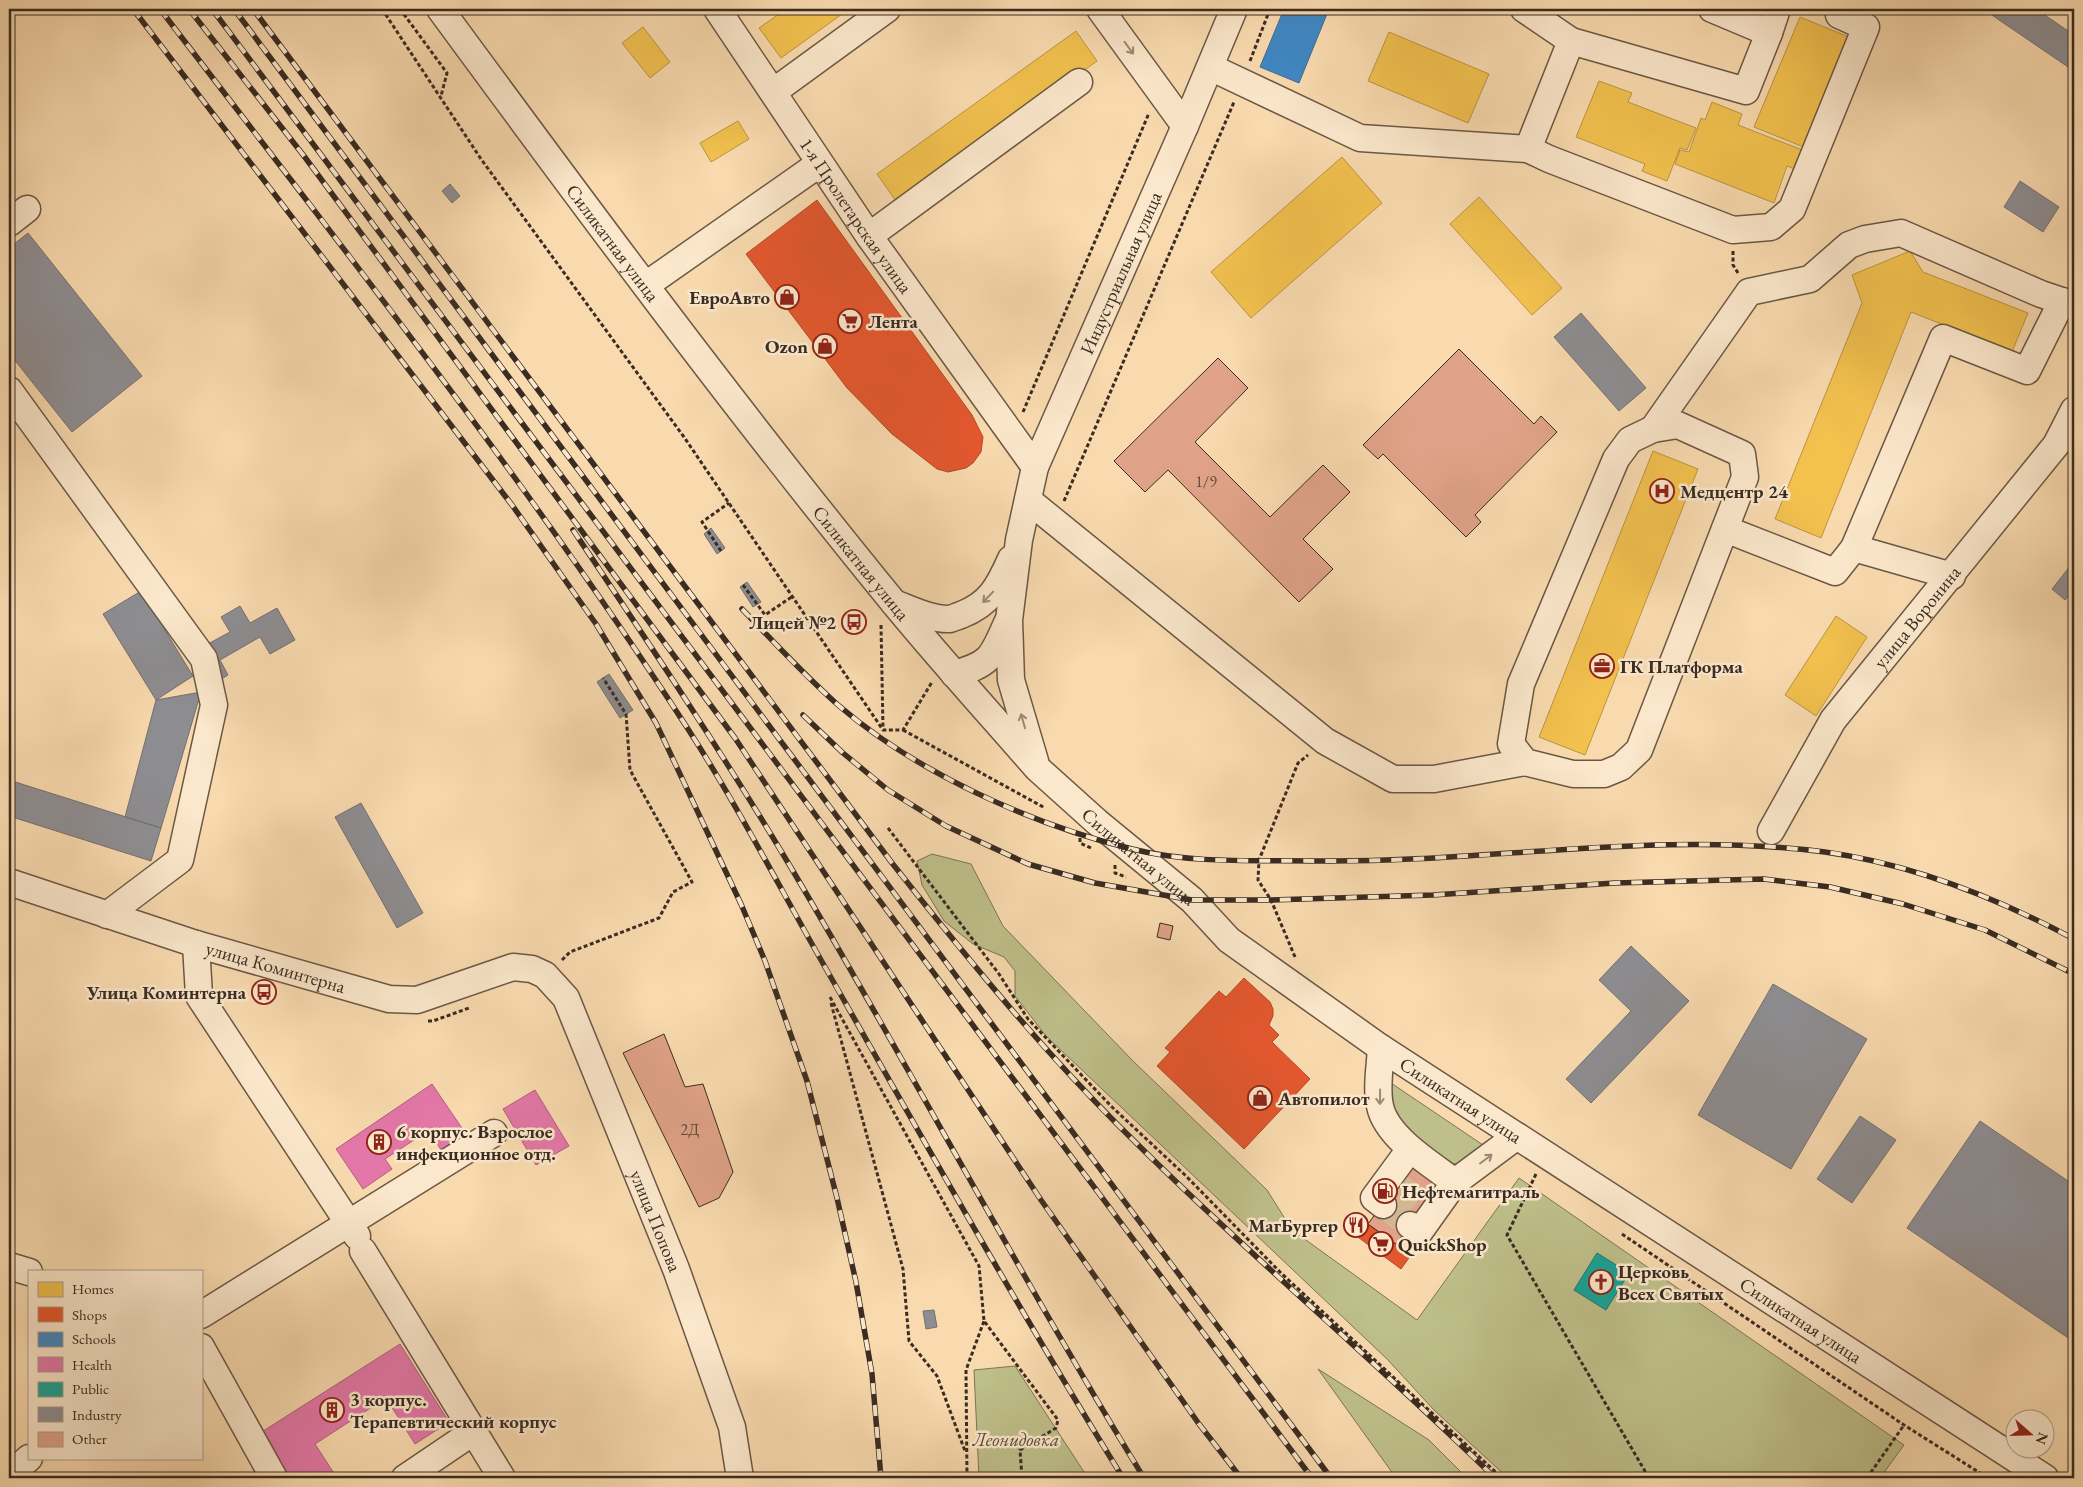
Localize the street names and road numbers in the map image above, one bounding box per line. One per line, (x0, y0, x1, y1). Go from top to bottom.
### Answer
street label: 1-я Пролетарская улица (794, 133, 918, 299)
street label: Силикатная улица (561, 179, 666, 307)
street label: Индустриальная улица (1074, 187, 1168, 358)
street label: Силикатная улица (807, 500, 916, 626)
street label: улица Воронина (1868, 560, 1967, 674)
street label: Силикатная улица (1076, 802, 1201, 911)
street label: улица Коминтерна (203, 935, 349, 999)
street label: Силикатная улица (1395, 1051, 1527, 1149)
street label: улица Попова (624, 1166, 688, 1276)
street label: Силикатная улица (1735, 1272, 1867, 1369)

